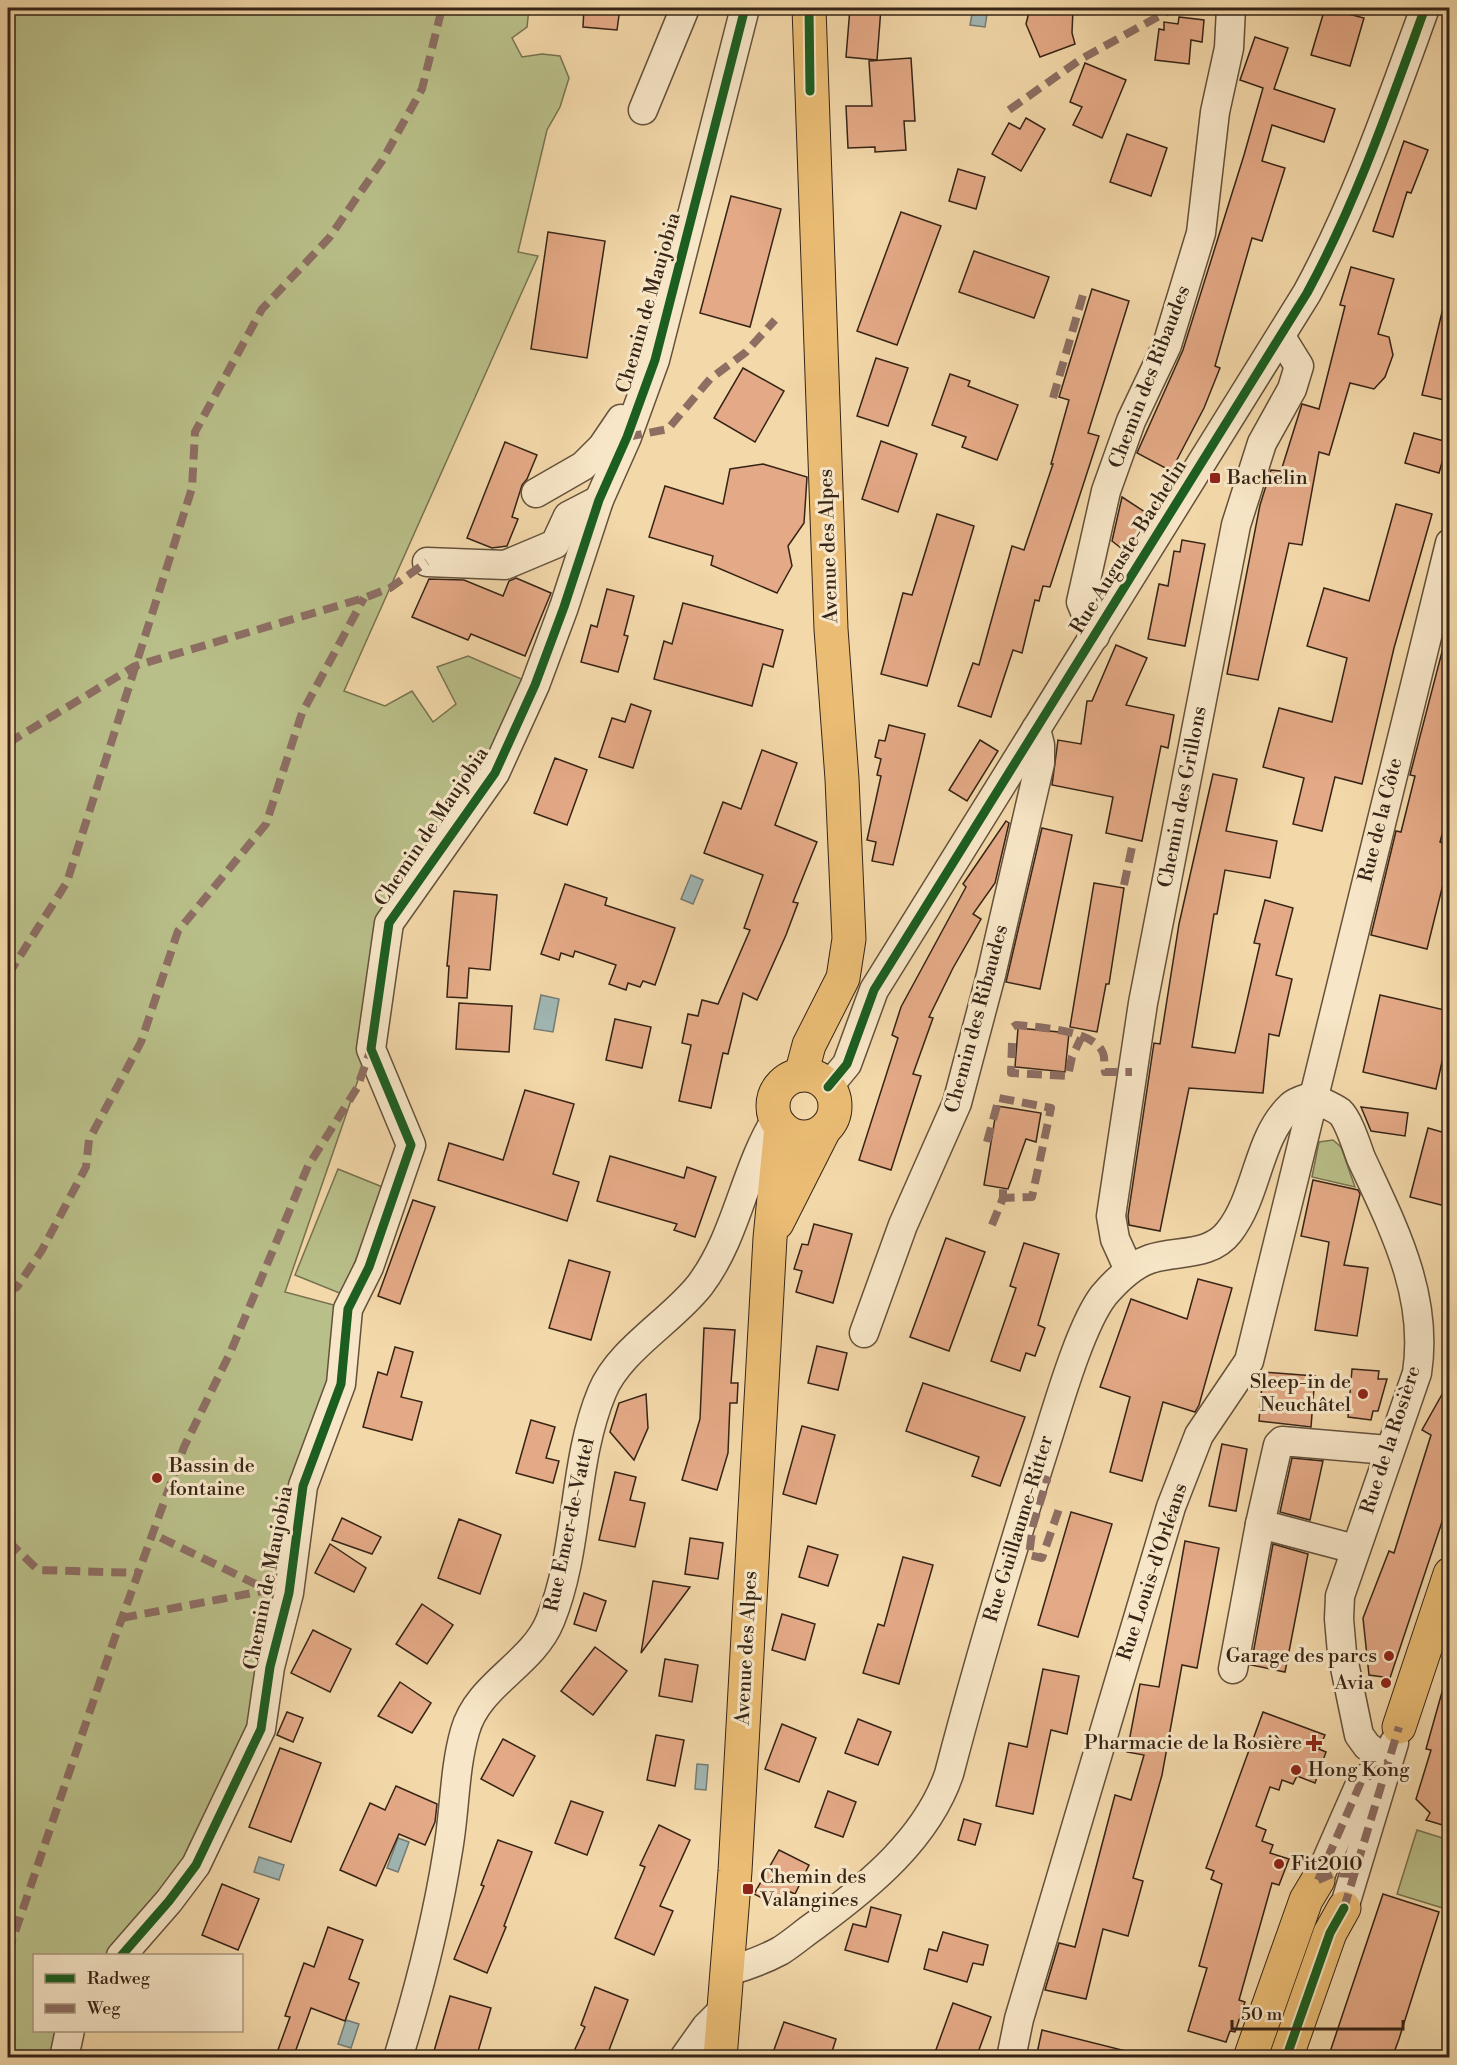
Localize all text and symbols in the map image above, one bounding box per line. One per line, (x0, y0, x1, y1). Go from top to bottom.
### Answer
street label: Chemin de Maujobia (611, 209, 687, 396)
street label: Chemin des Ribaudes (1104, 282, 1196, 472)
street label: Rue Auguste-Bachelin (1065, 455, 1193, 639)
place label: Bachelin (1226, 466, 1308, 491)
street label: Avenue des Alpes (814, 468, 844, 625)
marker: Bachelin (1208, 471, 1222, 485)
street label: Chemin des Grillons (1153, 704, 1213, 890)
street label: Chemin de Maujobia (369, 742, 495, 911)
street label: Rue de la Côte (1354, 755, 1408, 885)
street label: Chemin des Ribaudes (940, 922, 1014, 1116)
street label: Rue de la Rosière (1355, 1363, 1427, 1517)
place label: Sleep-in de Neuchâtel (1250, 1370, 1351, 1418)
marker: Sleep-in de Neuchâtel (1356, 1387, 1370, 1401)
street label: Rue Guillaume-Ritter (979, 1432, 1059, 1625)
street label: Rue Emer-de-Vattel (539, 1436, 601, 1614)
place label: Bassin de fontaine (168, 1454, 255, 1502)
marker: Bassin de fontaine (150, 1471, 164, 1485)
street label: Rue Louis-d'Orléans (1112, 1480, 1194, 1664)
street label: Chemin de Maujobia (239, 1483, 299, 1672)
street label: Avenue des Alpes (730, 1570, 764, 1727)
place label: Garage des parcs (1226, 1644, 1377, 1669)
marker: Garage des parcs (1382, 1649, 1396, 1663)
place label: Avia (1334, 1671, 1375, 1696)
marker: Avia (1379, 1676, 1393, 1690)
place label: Pharmacie de la Rosière (1084, 1731, 1302, 1756)
marker: Pharmacie de la Rosière (1307, 1736, 1321, 1750)
place label: Hong Kong (1308, 1758, 1410, 1783)
marker: Hong Kong (1289, 1763, 1303, 1777)
place label: Fit2010 (1291, 1852, 1363, 1877)
marker: Fit2010 (1272, 1857, 1286, 1871)
place label: Chemin des Valangines (759, 1865, 866, 1913)
marker: Chemin des Valangines (741, 1882, 755, 1896)
legend (33, 1954, 243, 2032)
text: Radweg (87, 1967, 151, 1990)
scale bar (1232, 1993, 1403, 2031)
text: Weg (86, 1997, 121, 2020)
text: 50 m (1241, 2003, 1283, 2026)

